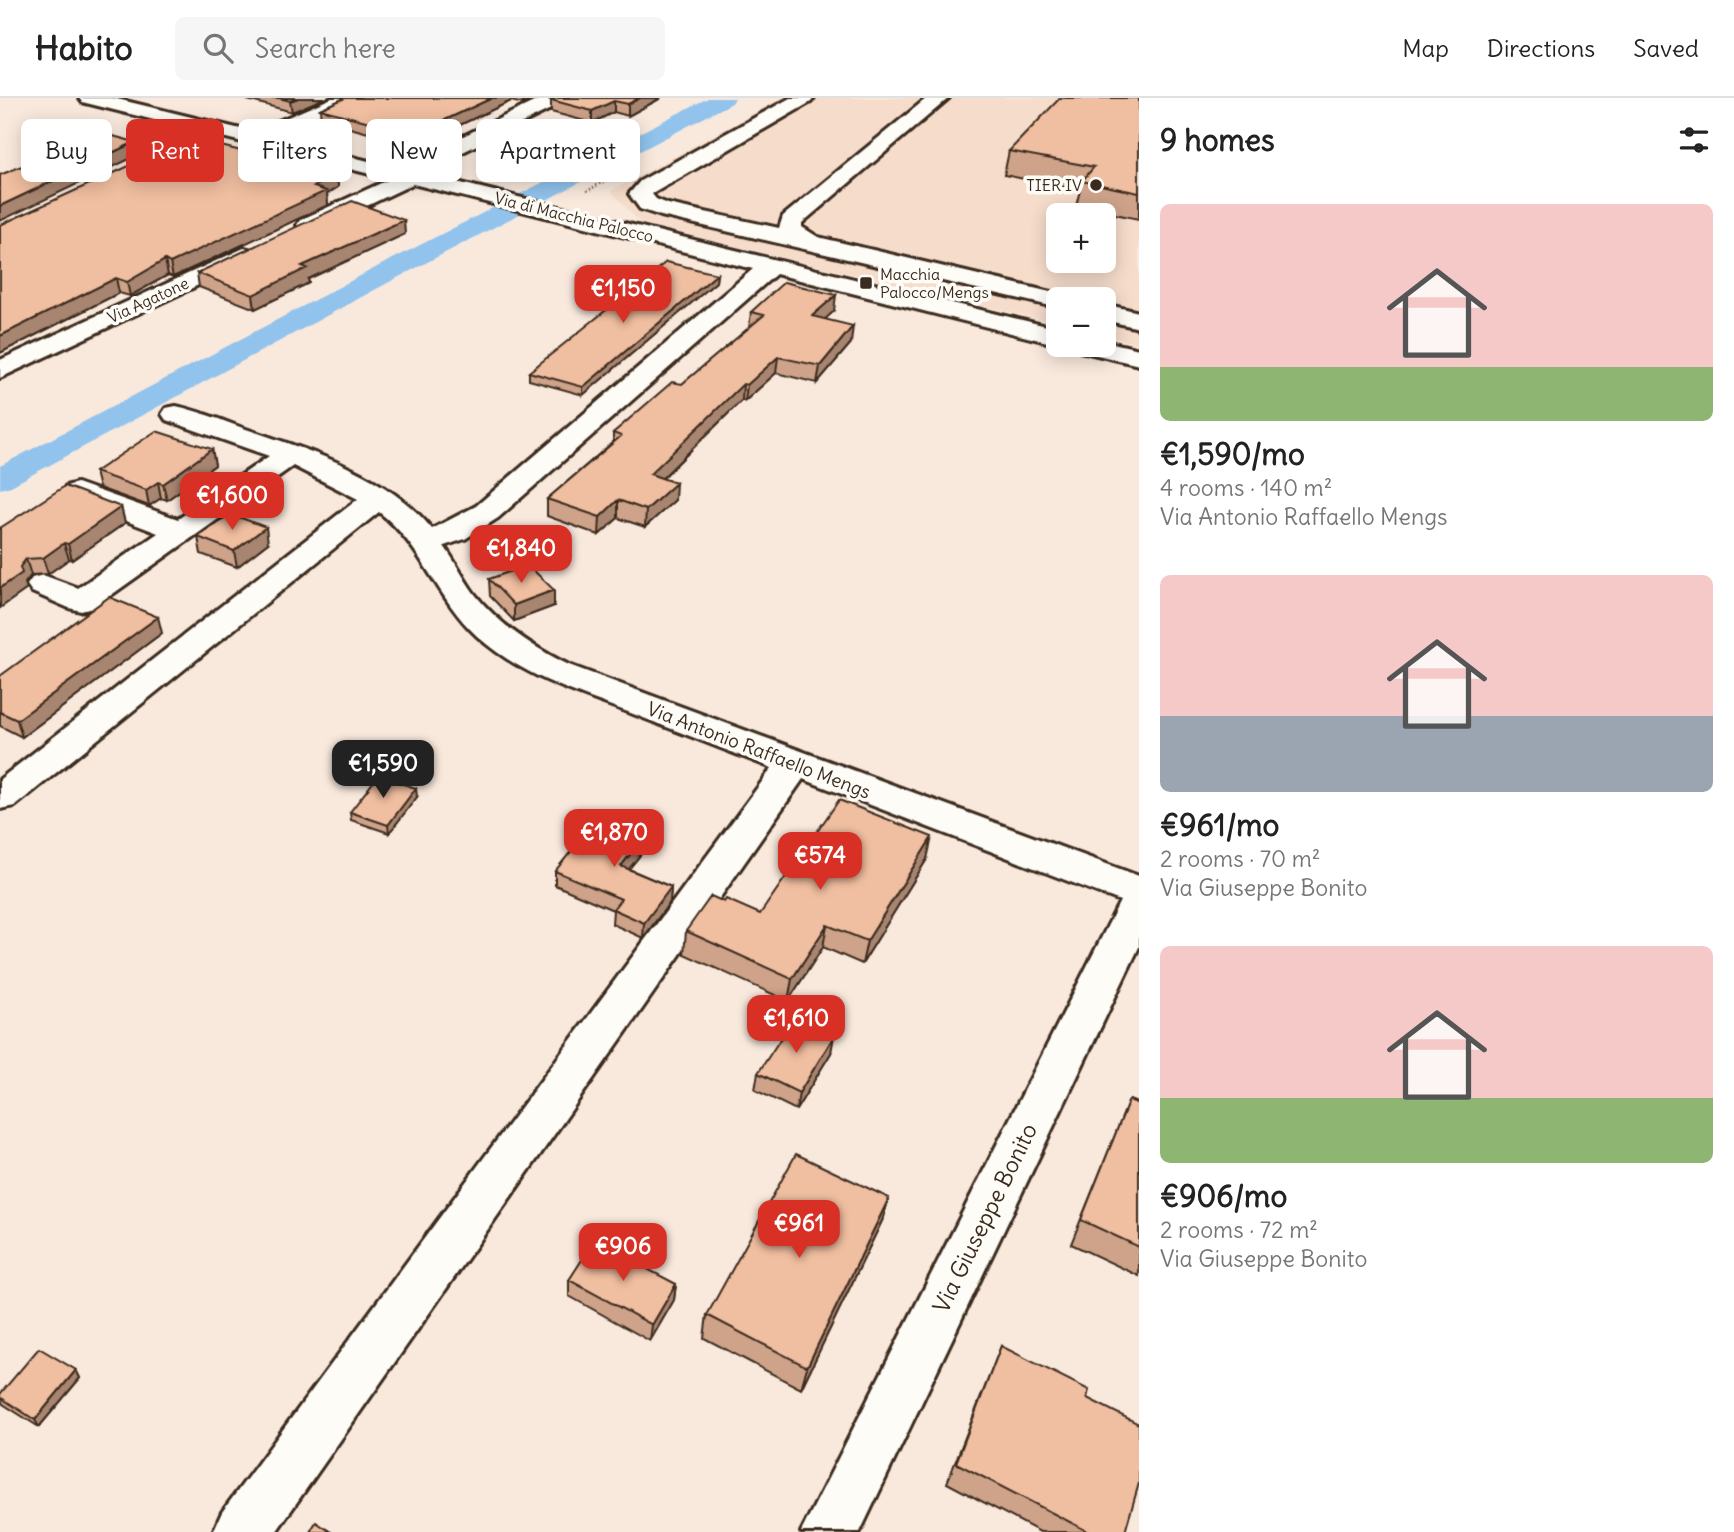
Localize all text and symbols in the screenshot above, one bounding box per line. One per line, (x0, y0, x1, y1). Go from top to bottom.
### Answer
search box (175, 17, 665, 80)
text: Habito (35, 27, 133, 69)
icon: search (199, 29, 237, 67)
text: Search here (255, 32, 396, 65)
text: Map (1402, 33, 1449, 63)
text: Directions (1487, 33, 1595, 63)
text: Saved (1633, 33, 1699, 63)
chip: Buy (21, 119, 112, 182)
chip: Rent (126, 119, 224, 182)
chip: Filters (238, 119, 352, 182)
chip: New (366, 119, 462, 182)
chip: Apartment (476, 119, 640, 182)
text: 9 homes (1160, 121, 1275, 159)
icon: filters (1675, 121, 1713, 159)
place label: TIER IV (1026, 175, 1082, 195)
marker: TIER IV (1088, 177, 1104, 193)
street label: Via di Macchia Palocco (492, 188, 656, 246)
map controls (1046, 203, 1116, 357)
button: + (1046, 203, 1116, 273)
icon: home (1374, 250, 1500, 376)
place label: Macchia Palocco/Mengs (880, 264, 989, 302)
pin: €1,150 (566, 266, 680, 325)
street label: Via Agatone (104, 273, 192, 327)
text: €1,150 (590, 273, 656, 302)
marker: Macchia Palocco/Mengs (858, 275, 874, 291)
button: − (1046, 287, 1116, 357)
text: €1,590/mo (1160, 435, 1305, 473)
pin: €1,600 (175, 472, 289, 532)
text: 4 rooms · 140 m² (1160, 473, 1332, 502)
text: €1,600 (196, 480, 268, 509)
text: Via Antonio Raffaello Mengs (1160, 502, 1448, 531)
pin: €1,840 (464, 526, 578, 585)
text: €1,840 (486, 533, 556, 562)
icon: home (1374, 621, 1500, 747)
street label: Via Antonio Raffaello Mengs (644, 696, 874, 804)
pin: €1,590 (326, 740, 440, 800)
text: €1,590 (348, 748, 418, 777)
text: €961/mo (1160, 806, 1279, 844)
pin: €1,870 (557, 810, 671, 869)
text: €1,870 (580, 817, 648, 846)
pin: €574 (779, 832, 861, 892)
text: €574 (794, 840, 846, 869)
text: 2 rooms · 70 m² (1160, 844, 1320, 873)
text: Via Giuseppe Bonito (1160, 873, 1367, 902)
icon: home (1374, 992, 1500, 1118)
pin: €1,610 (739, 996, 853, 1055)
text: €1,610 (763, 1003, 829, 1032)
street label: Via Giuseppe Bonito (926, 1118, 1043, 1317)
text: €906/mo (1160, 1177, 1287, 1215)
pin: €961 (758, 1200, 840, 1260)
text: €961 (774, 1208, 824, 1237)
text: 2 rooms · 72 m² (1160, 1215, 1318, 1244)
pin: €906 (582, 1224, 664, 1283)
text: €906 (595, 1231, 651, 1260)
text: Via Giuseppe Bonito (1160, 1244, 1367, 1273)

